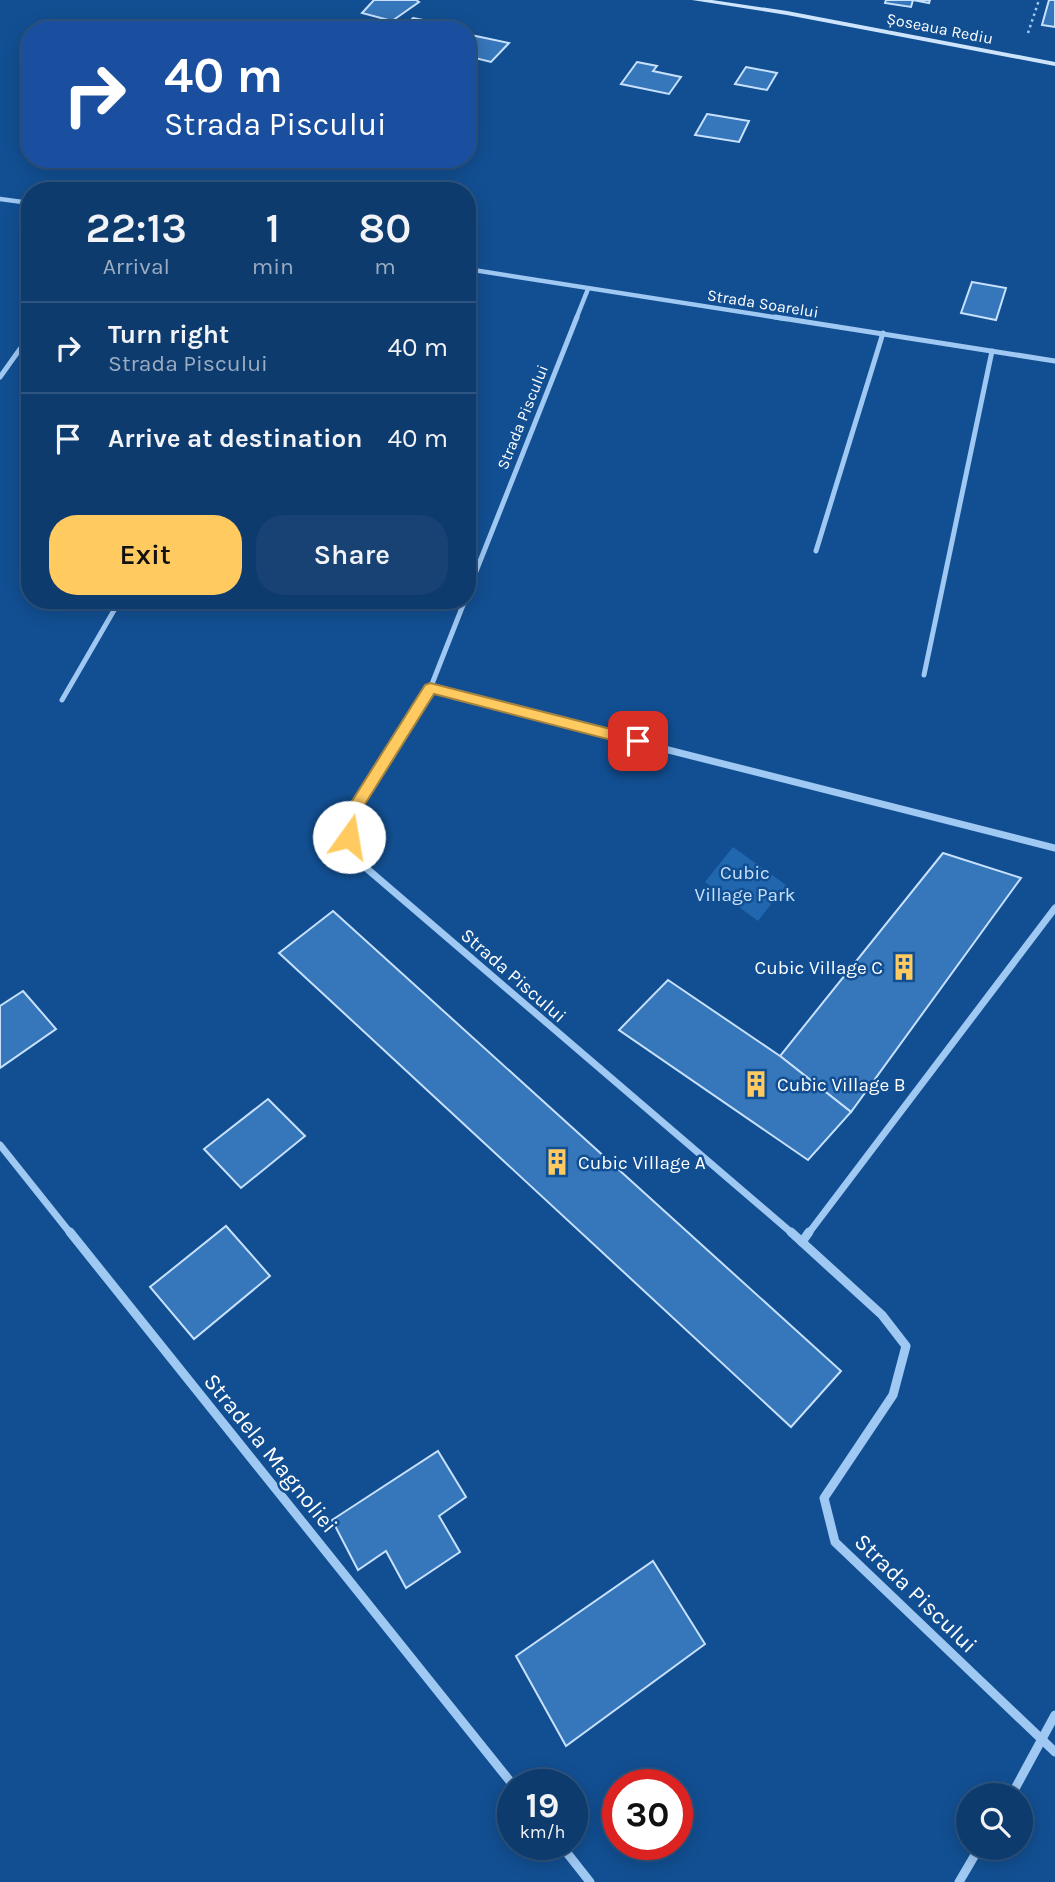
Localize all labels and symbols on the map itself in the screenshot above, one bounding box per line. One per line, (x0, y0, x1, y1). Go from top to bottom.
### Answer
street label: Șoseaua Rediu (885, 9, 995, 48)
street label: Strada Soarelui (706, 285, 820, 322)
street label: Strada Piscului (493, 362, 552, 472)
pin (608, 711, 668, 771)
position arrow (312, 800, 386, 874)
park label: Cubic Village Park (695, 862, 796, 906)
street label: Strada Piscului (456, 924, 570, 1027)
building icon: Cubic Village C (889, 952, 919, 982)
place label: Cubic Village C (755, 957, 883, 979)
building icon: Cubic Village B (741, 1069, 771, 1099)
place label: Cubic Village B (777, 1074, 906, 1096)
building icon: Cubic Village A (542, 1147, 572, 1177)
place label: Cubic Village A (578, 1152, 706, 1174)
street label: Stradela Magnoliei (198, 1368, 343, 1538)
street label: Strada Piscului (849, 1528, 983, 1659)
speed limit sign: 30 (602, 1769, 693, 1860)

